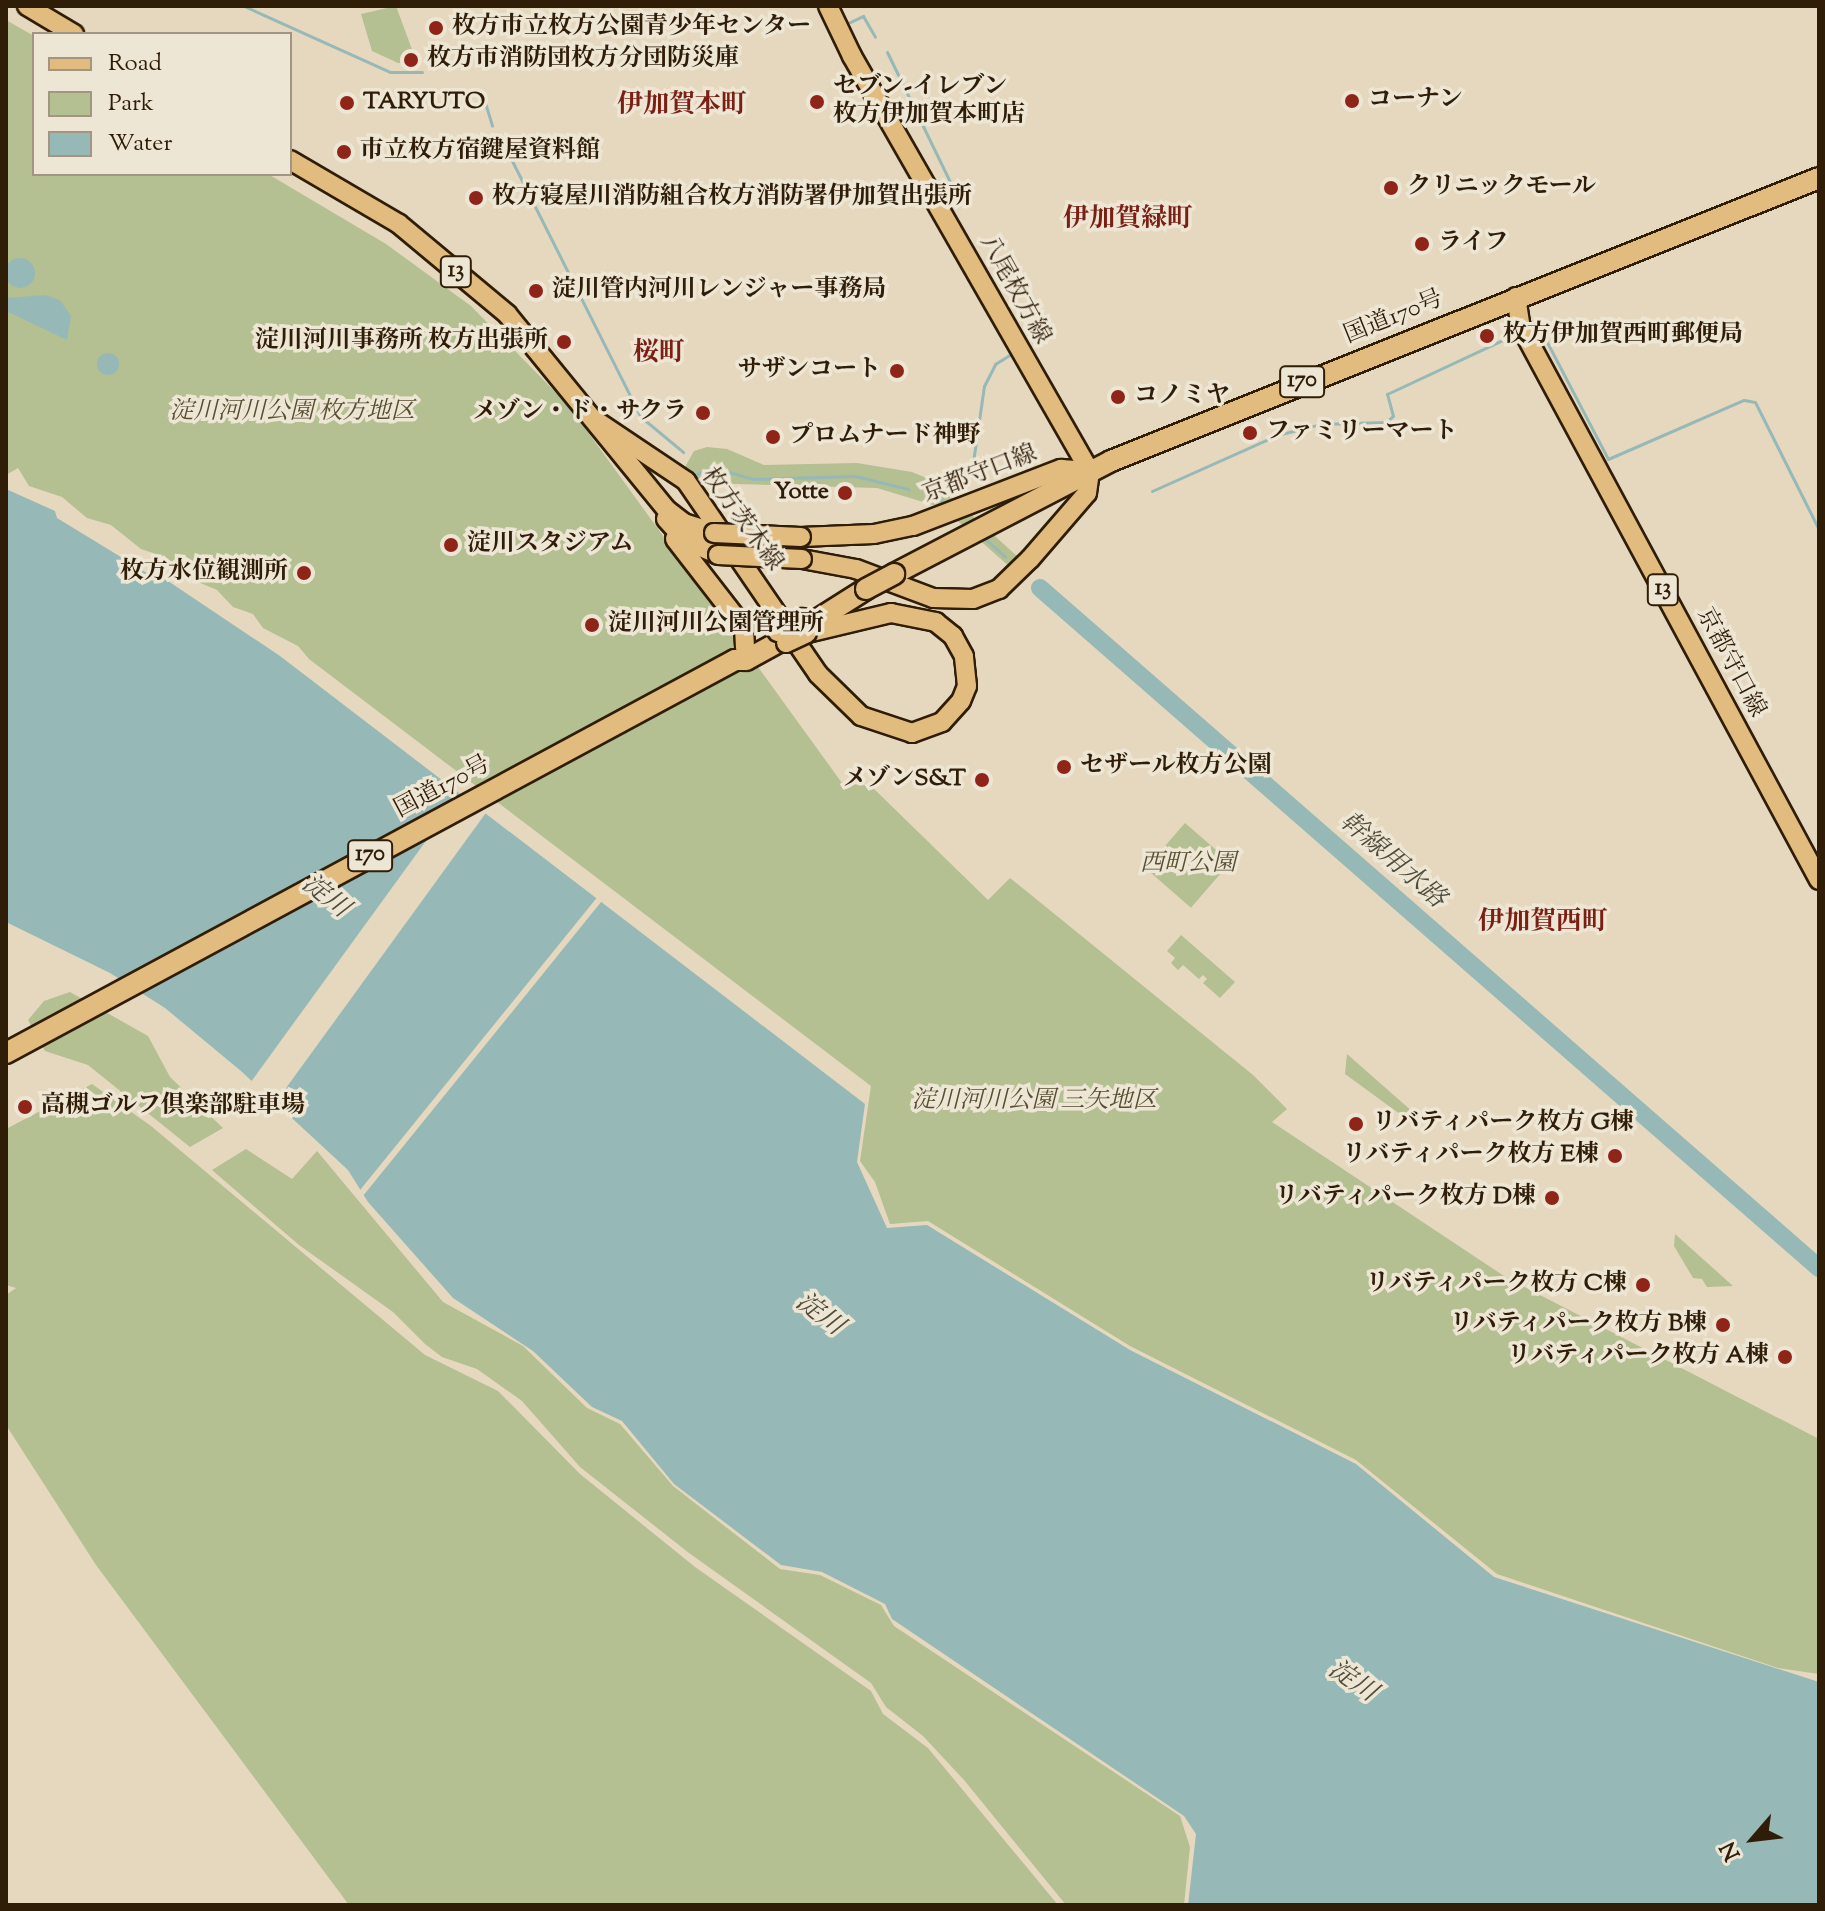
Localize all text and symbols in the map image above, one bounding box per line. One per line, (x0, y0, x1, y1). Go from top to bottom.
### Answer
place label: 枚方市立枚方公園青少年センター (452, 14, 812, 42)
marker: 枚方市立枚方公園青少年センター (427, 19, 445, 37)
legend (32, 32, 292, 176)
place label: 枚方市消防団枚方分団防災庫 (427, 46, 739, 74)
text: Road (108, 47, 162, 81)
marker: 枚方市消防団枚方分団防災庫 (402, 51, 420, 69)
place label: セブン-イレブン 枚方伊加賀本町店 (833, 74, 1025, 130)
text: Park (108, 87, 154, 121)
place label: コーナン (1368, 87, 1464, 115)
place label: TARYUTO (363, 89, 485, 117)
district label: 伊加賀本町 (617, 90, 747, 122)
marker: コーナン (1343, 92, 1361, 110)
marker: セブン-イレブン 枚方伊加賀本町店 (808, 93, 826, 111)
marker: TARYUTO (338, 94, 356, 112)
text: Water (108, 127, 172, 161)
place label: 市立枚方宿鍵屋資料館 (360, 138, 600, 166)
marker: 市立枚方宿鍵屋資料館 (335, 143, 353, 161)
place label: クリニックモール (1407, 174, 1598, 202)
marker: クリニックモール (1382, 179, 1400, 197)
place label: 枚方寝屋川消防組合枚方消防署伊加賀出張所 (492, 184, 972, 212)
marker: 枚方寝屋川消防組合枚方消防署伊加賀出張所 (467, 189, 485, 207)
district label: 伊加賀緑町 (1063, 204, 1193, 236)
place label: ライフ (1438, 230, 1510, 258)
street label: 八尾枚方線 (972, 231, 1056, 349)
marker: ライフ (1413, 235, 1431, 253)
road number: 13 (438, 254, 474, 290)
place label: 淀川管内河川レンジャー事務局 (552, 277, 888, 305)
marker: 淀川管内河川レンジャー事務局 (527, 282, 545, 300)
street label: 国道170号 (1340, 285, 1448, 351)
place label: 枚方伊加賀西町郵便局 (1503, 322, 1743, 350)
marker: 枚方伊加賀西町郵便局 (1478, 327, 1496, 345)
place label: 淀川河川事務所 枚方出張所 (255, 328, 548, 356)
marker: 淀川河川事務所 枚方出張所 (555, 333, 573, 351)
district label: 桜町 (633, 338, 685, 370)
place label: サザンコート (737, 357, 881, 385)
marker: サザンコート (888, 362, 906, 380)
road number: 170 (1278, 364, 1326, 400)
place label: コノミヤ (1134, 383, 1230, 411)
marker: コノミヤ (1109, 388, 1127, 406)
park label: 淀川河川公園 枚方地区 (169, 399, 415, 427)
place label: メゾン・ド・サクラ (471, 399, 687, 427)
marker: メゾン・ド・サクラ (694, 404, 712, 422)
place label: ファミリーマート (1266, 419, 1458, 447)
place label: プロムナード神野 (789, 423, 981, 451)
marker: ファミリーマート (1241, 424, 1259, 442)
marker: プロムナード神野 (764, 428, 782, 446)
street label: 京都守口線 (919, 440, 1041, 510)
street label: 枚方茨木線 (694, 463, 788, 577)
place label: Yotte (774, 479, 829, 507)
marker: Yotte (836, 484, 854, 502)
place label: 淀川スタジアム (467, 531, 635, 559)
marker: 淀川スタジアム (442, 536, 460, 554)
place label: 枚方水位観測所 (120, 559, 288, 587)
marker: 枚方水位観測所 (295, 564, 313, 582)
road number: 13 (1645, 572, 1681, 608)
street label: 京都守口線 (1689, 603, 1771, 723)
place label: 淀川河川公園管理所 (608, 611, 824, 639)
marker: 淀川河川公園管理所 (583, 616, 601, 634)
street label: 国道170号 (390, 751, 496, 825)
place label: セザール枚方公園 (1080, 753, 1272, 781)
marker: セザール枚方公園 (1055, 758, 1073, 776)
place label: メゾンS&T (842, 766, 966, 794)
marker: メゾンS&T (973, 771, 991, 789)
water label: 幹線用水路 (1333, 807, 1451, 915)
road number: 170 (346, 838, 394, 874)
park label: 西町公園 (1140, 851, 1236, 879)
water label: 淀川 (295, 869, 355, 925)
district label: 伊加賀西町 (1478, 907, 1608, 939)
park label: 淀川河川公園 三矢地区 (911, 1088, 1157, 1116)
place label: 高槻ゴルフ倶楽部駐車場 (41, 1093, 305, 1121)
marker: 高槻ゴルフ倶楽部駐車場 (16, 1098, 34, 1116)
place label: リバティパーク枚方 G棟 (1372, 1110, 1637, 1138)
marker: リバティパーク枚方 G棟 (1347, 1115, 1365, 1133)
place label: リバティパーク枚方 E棟 (1339, 1142, 1599, 1170)
marker: リバティパーク枚方 E棟 (1606, 1147, 1624, 1165)
place label: リバティパーク枚方 D棟 (1272, 1184, 1536, 1212)
marker: リバティパーク枚方 D棟 (1543, 1189, 1561, 1207)
place label: リバティパーク枚方 C棟 (1363, 1271, 1627, 1299)
marker: リバティパーク枚方 C棟 (1634, 1276, 1652, 1294)
water label: 淀川 (789, 1287, 849, 1343)
place label: リバティパーク枚方 B棟 (1447, 1311, 1707, 1339)
marker: リバティパーク枚方 B棟 (1714, 1316, 1732, 1334)
place label: リバティパーク枚方 A棟 (1504, 1343, 1769, 1371)
marker: リバティパーク枚方 A棟 (1776, 1348, 1794, 1366)
water label: 淀川 (1322, 1655, 1382, 1709)
north arrow (1713, 1799, 1793, 1879)
text: N (1714, 1835, 1750, 1866)

